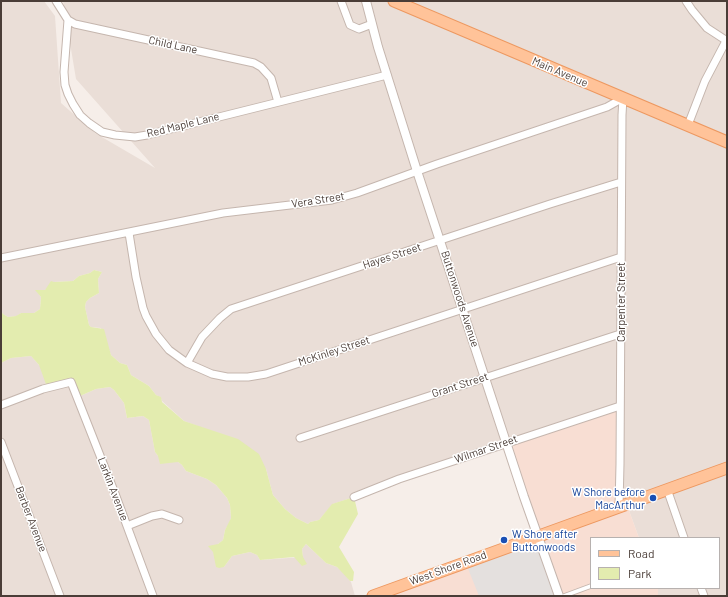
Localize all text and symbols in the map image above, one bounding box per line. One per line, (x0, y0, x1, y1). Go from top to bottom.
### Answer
street label: Child Lane (147, 33, 199, 57)
street label: Main Avenue (530, 54, 590, 90)
street label: Red Maple Lane (145, 110, 221, 140)
street label: Vera Street (290, 189, 346, 211)
street label: Hayes Street (361, 240, 423, 272)
street label: Buttonwoods Avenue (438, 249, 482, 349)
street label: Carpenter Street (614, 262, 628, 342)
street label: McKinley Street (296, 333, 372, 369)
street label: Grant Street (430, 370, 490, 400)
street label: Wilmar Street (453, 432, 519, 466)
street label: Larkin Avenue (95, 455, 131, 523)
street label: Barber Avenue (12, 484, 50, 554)
place label: W Shore before MacArthur (572, 485, 645, 511)
marker: W Shore before MacArthur (648, 493, 658, 503)
place label: W Shore after Buttonwoods (512, 527, 577, 553)
marker: W Shore after Buttonwoods (499, 535, 509, 545)
legend (590, 537, 720, 589)
text: Road (628, 546, 655, 560)
street label: West Shore Road (408, 548, 488, 588)
text: Park (628, 566, 652, 580)

